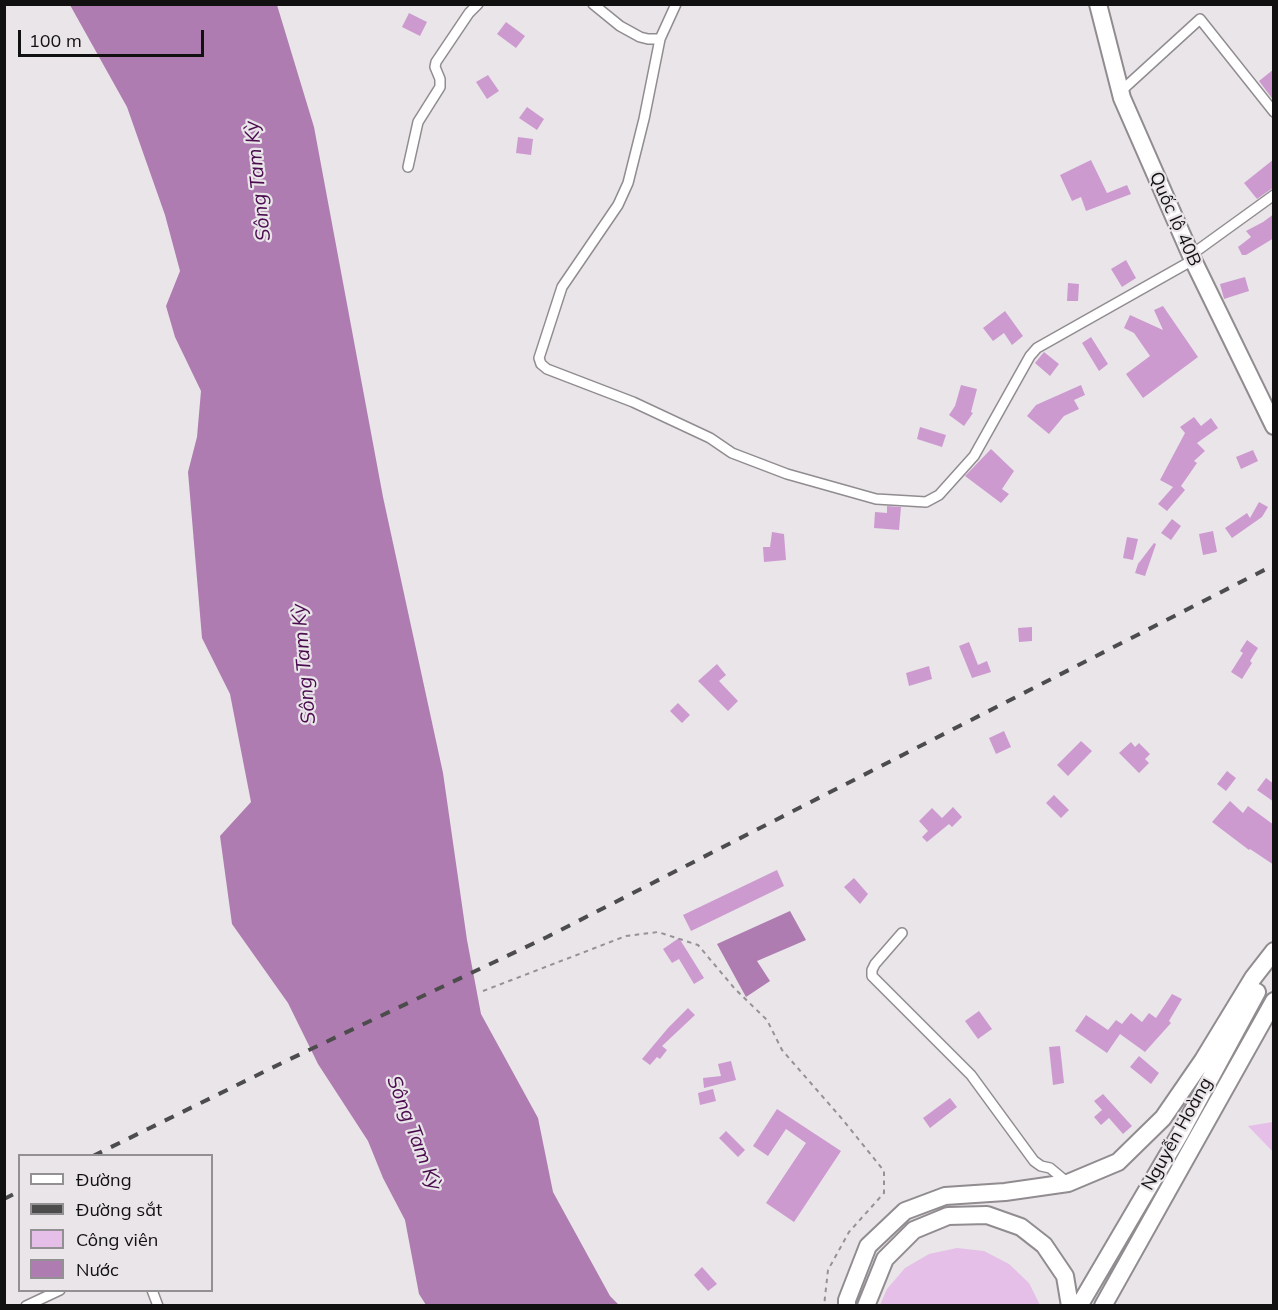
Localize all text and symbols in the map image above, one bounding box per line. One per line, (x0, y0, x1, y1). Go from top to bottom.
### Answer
scale bar (21, 18, 207, 56)
text: 100 m (29, 29, 82, 52)
water label: Sông Tam Kỳ (240, 120, 276, 242)
street label: Quốc lộ 40B (1145, 168, 1205, 270)
water label: Sông Tam Kỳ (287, 603, 321, 725)
water label: Sông Tam Kỳ (381, 1072, 447, 1194)
street label: Nguyễn Hoàng (1137, 1074, 1217, 1194)
legend (18, 1154, 213, 1292)
text: Đường (76, 1168, 132, 1191)
text: Đường sắt (76, 1198, 162, 1221)
text: Công viên (76, 1228, 158, 1251)
text: Nước (76, 1258, 119, 1281)

